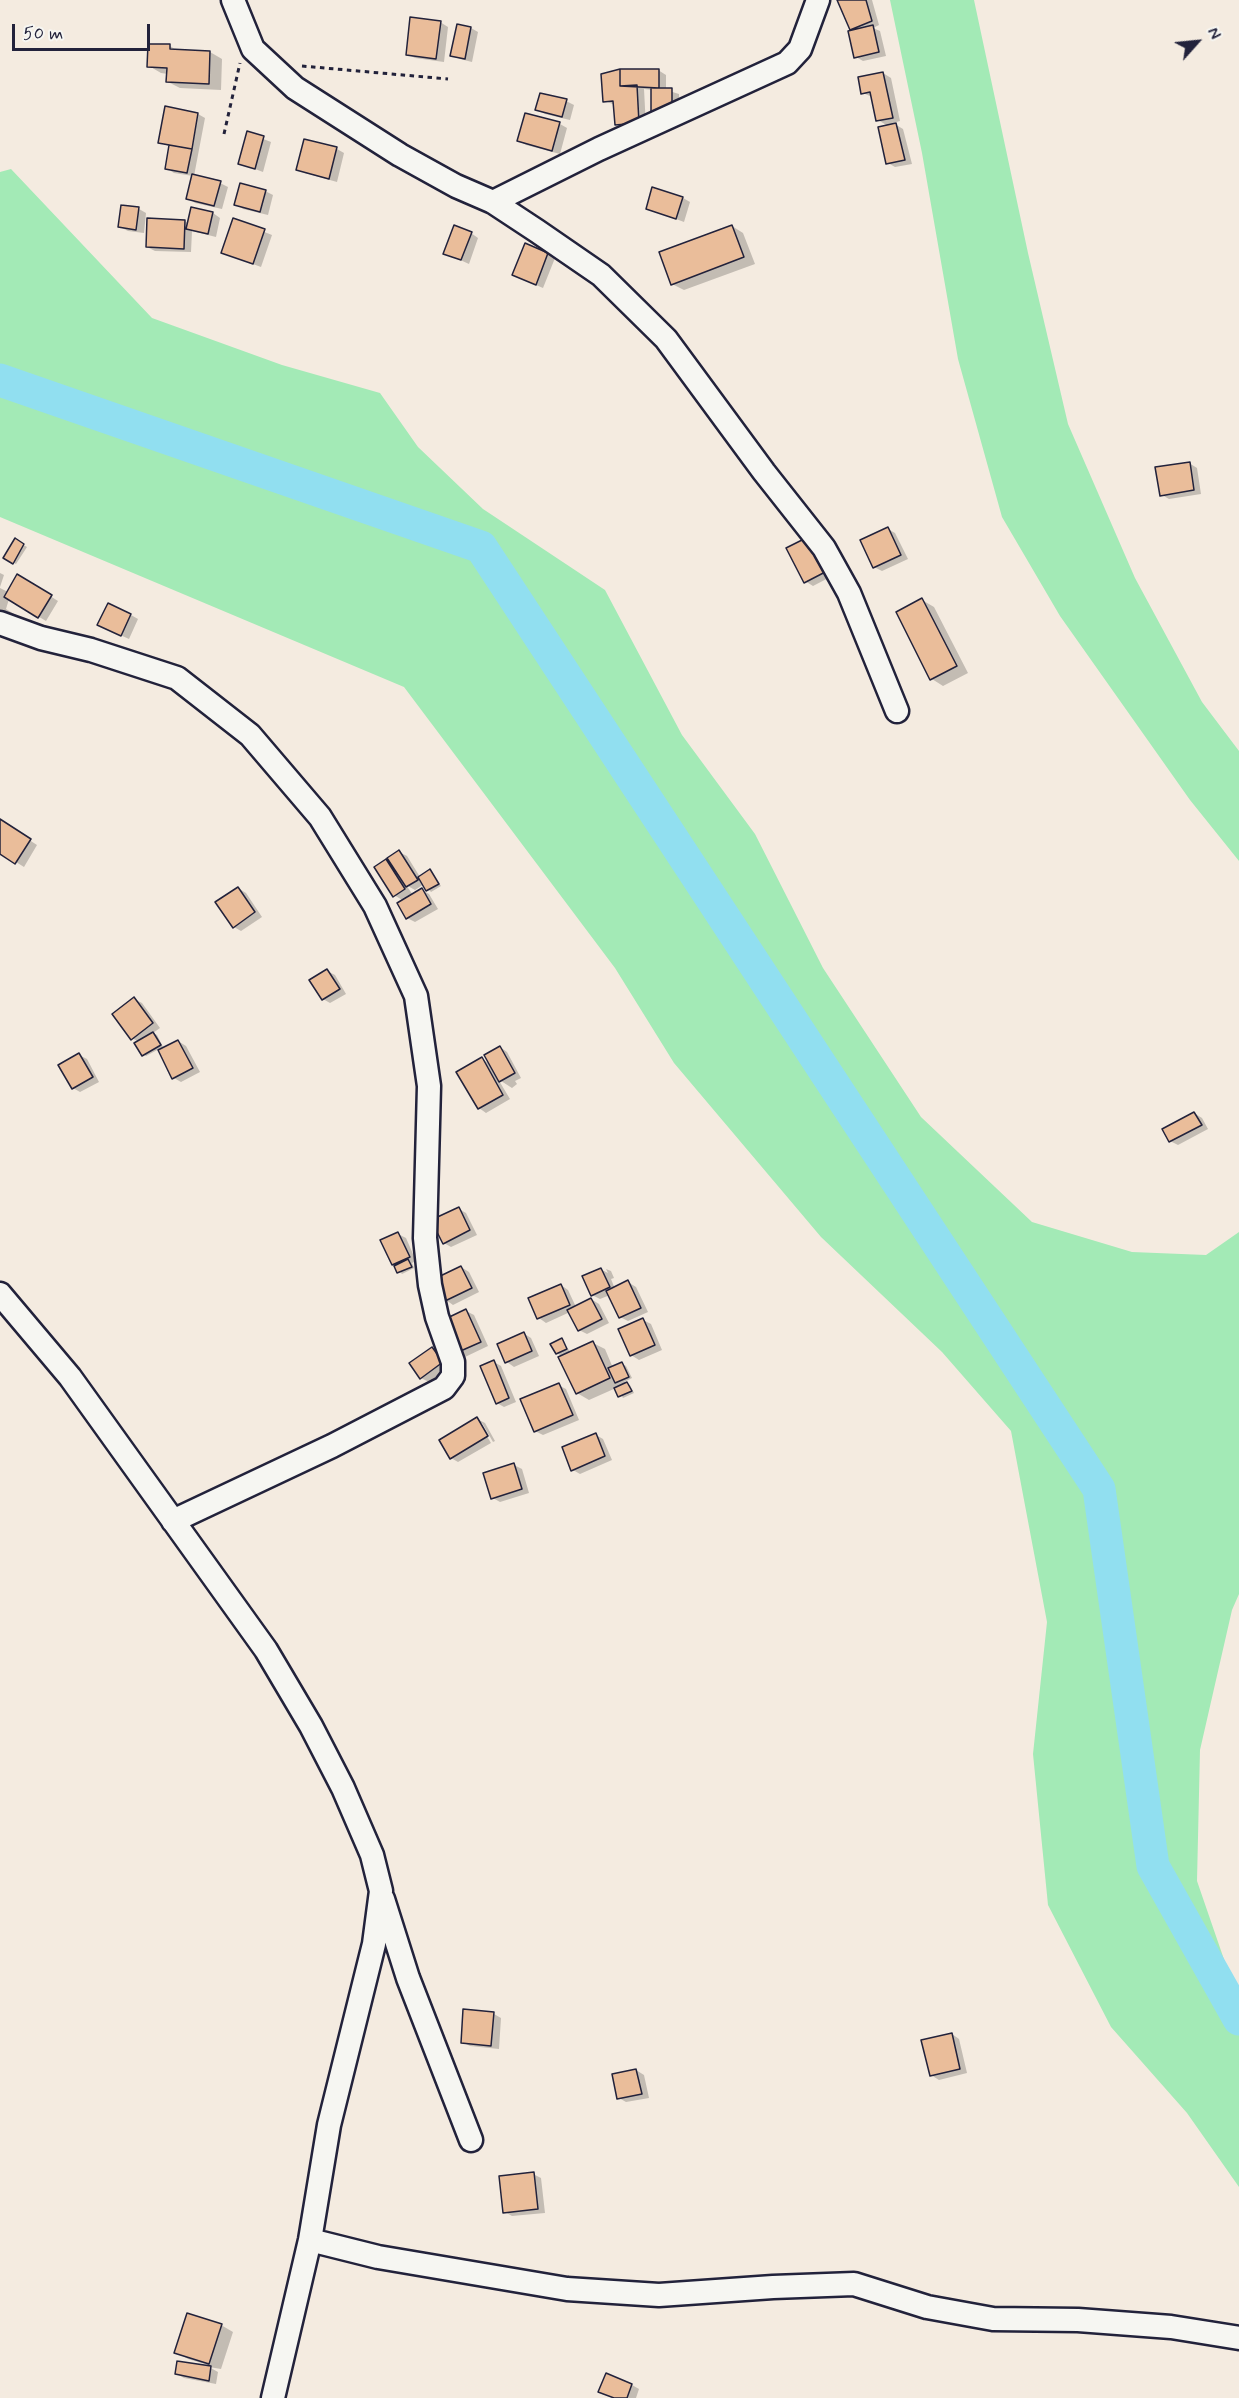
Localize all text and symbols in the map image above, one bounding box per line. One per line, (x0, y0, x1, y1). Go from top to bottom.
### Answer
scale bar (15, 12, 153, 50)
north arrow (1167, 12, 1227, 72)
text: 50 m (23, 22, 63, 46)
text: N (1202, 24, 1225, 43)

